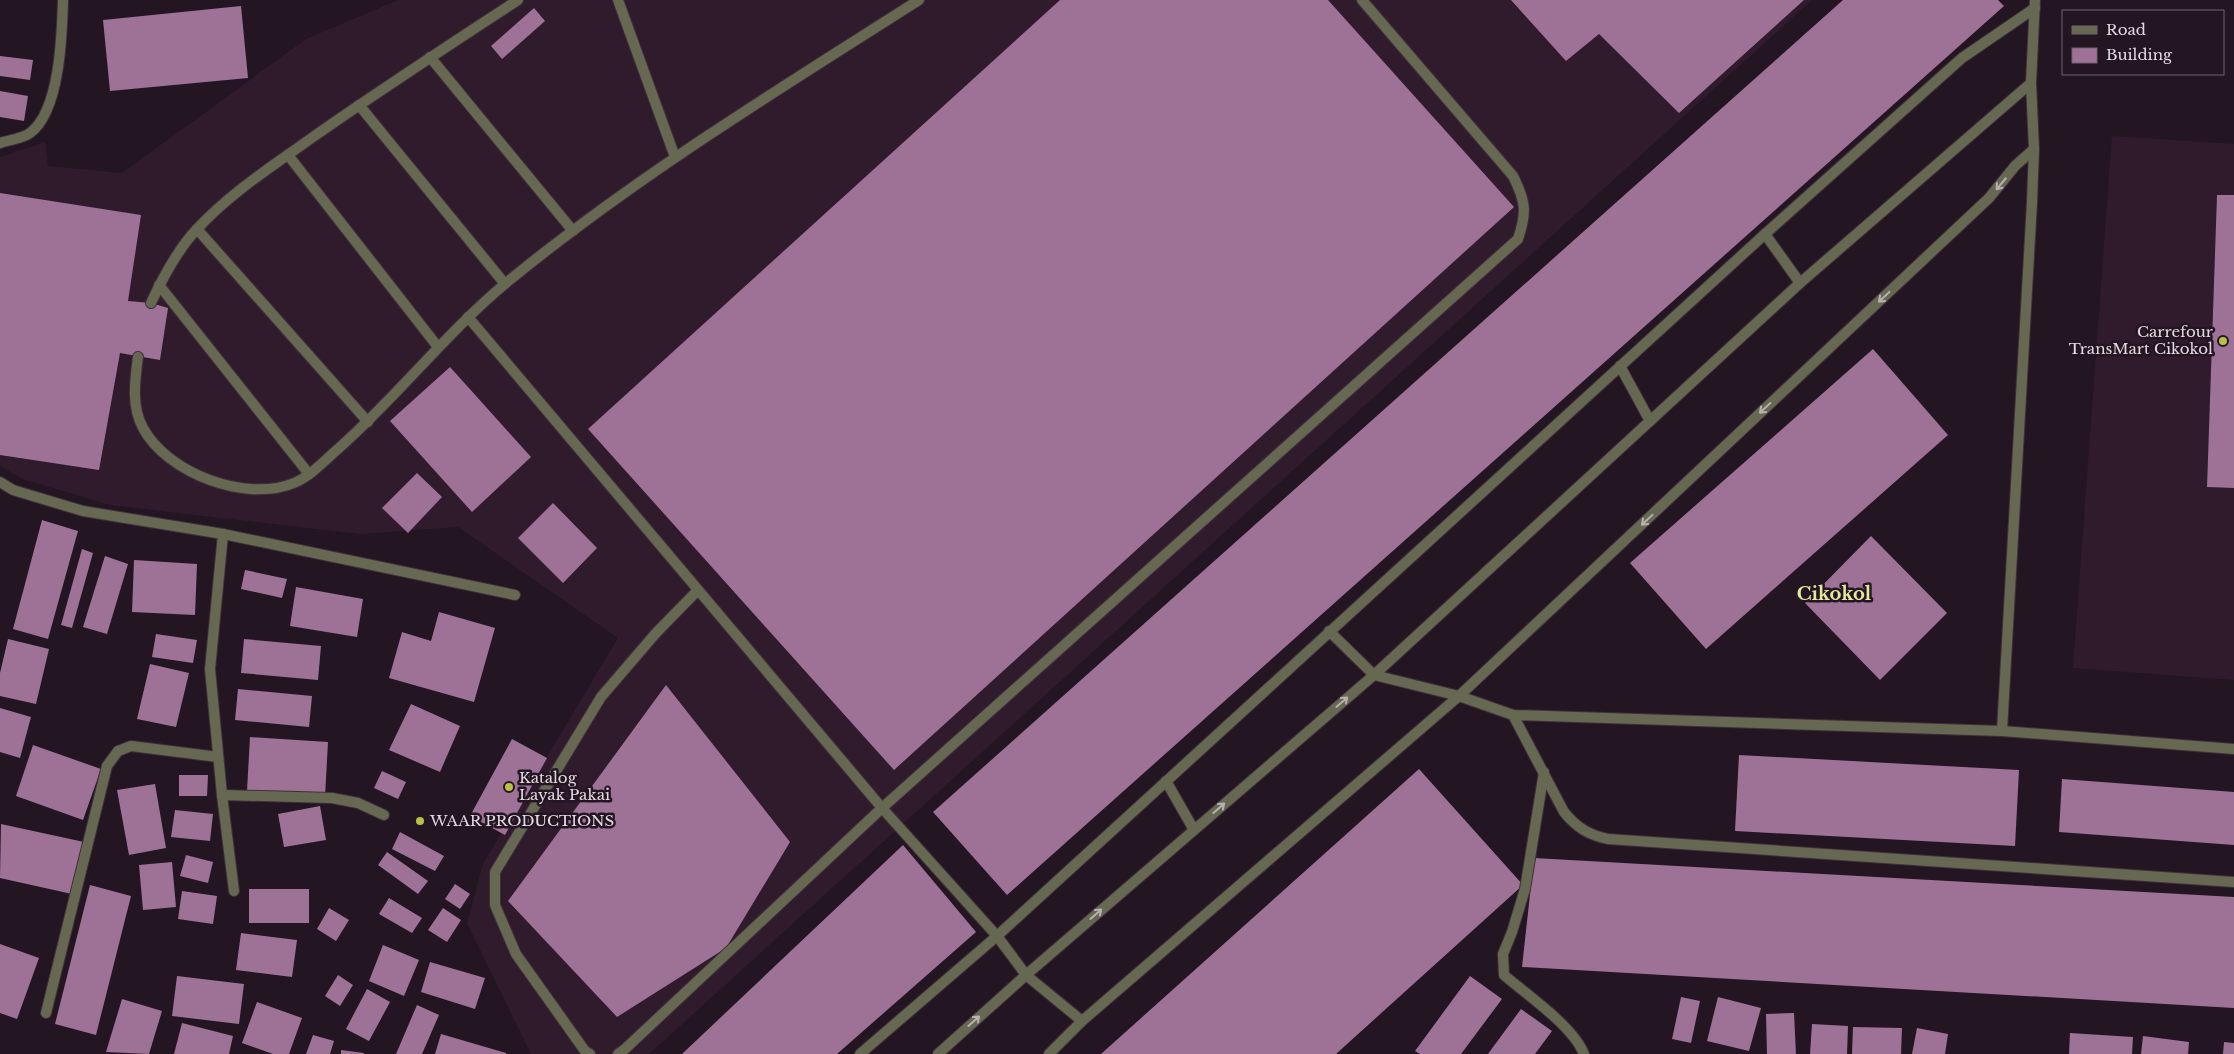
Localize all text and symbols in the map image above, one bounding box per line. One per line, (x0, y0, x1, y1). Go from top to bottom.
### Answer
legend (2062, 10, 2224, 75)
text: Road (2106, 20, 2146, 39)
text: Building (2106, 45, 2173, 64)
one-way arrow (1995, 178, 2006, 191)
one-way arrow (1877, 291, 1890, 303)
place label: Carrefour TransMart Cikokol (2069, 322, 2214, 358)
marker: Carrefour TransMart Cikokol (2217, 335, 2229, 347)
one-way arrow (1759, 402, 1772, 414)
one-way arrow (1641, 514, 1653, 526)
district label: Cikokol (1797, 583, 1872, 605)
one-way arrow (1336, 696, 1349, 708)
place label: Katalog Layak Pakai (519, 768, 610, 804)
marker: Katalog Layak Pakai (503, 781, 515, 793)
one-way arrow (1213, 802, 1226, 814)
place label: WAAR PRODUCTIONS (429, 811, 614, 830)
marker: WAAR PRODUCTIONS (414, 815, 426, 827)
one-way arrow (1090, 909, 1103, 920)
one-way arrow (968, 1016, 981, 1027)

